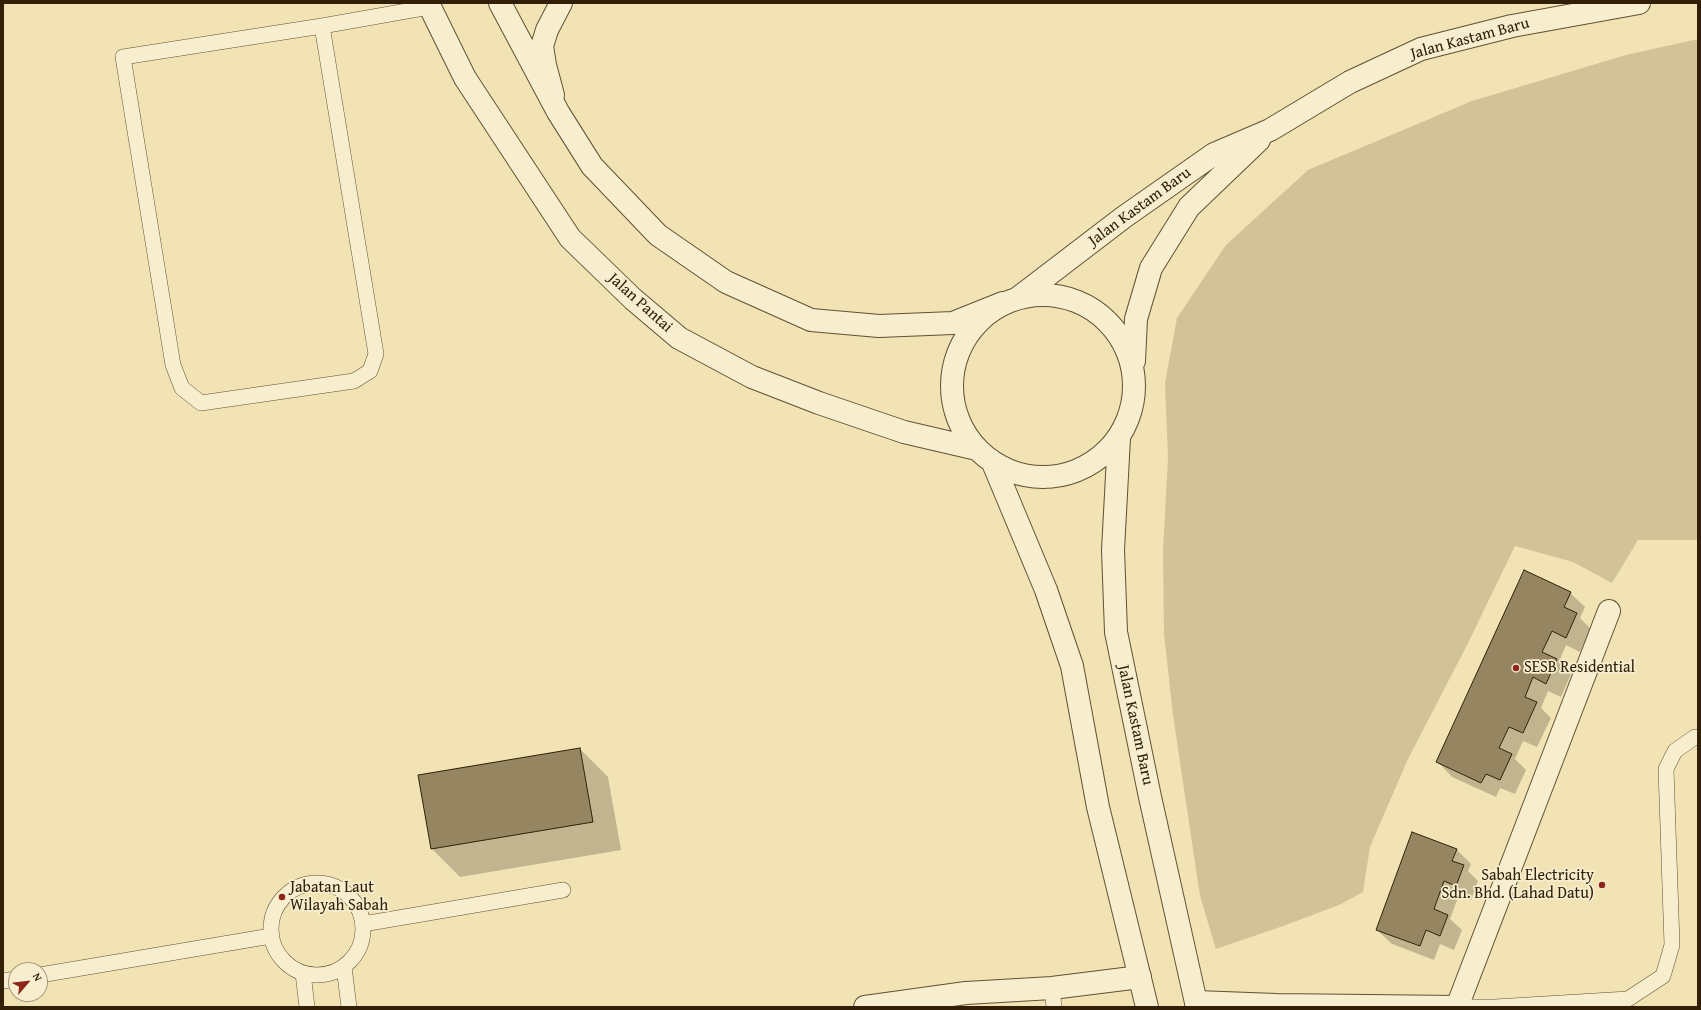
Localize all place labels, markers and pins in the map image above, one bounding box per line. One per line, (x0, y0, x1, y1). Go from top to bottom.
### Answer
place label: SESB Residential (1524, 658, 1635, 678)
marker: SESB Residential (1511, 663, 1521, 673)
place label: Sabah Electricity Sdn. Bhd. (Lahad Datu) (1441, 866, 1594, 904)
place label: Jabatan Laut Wilayah Sabah (290, 878, 388, 916)
marker: Sabah Electricity Sdn. Bhd. (Lahad Datu) (1597, 880, 1607, 890)
marker: Jabatan Laut Wilayah Sabah (277, 892, 287, 902)

